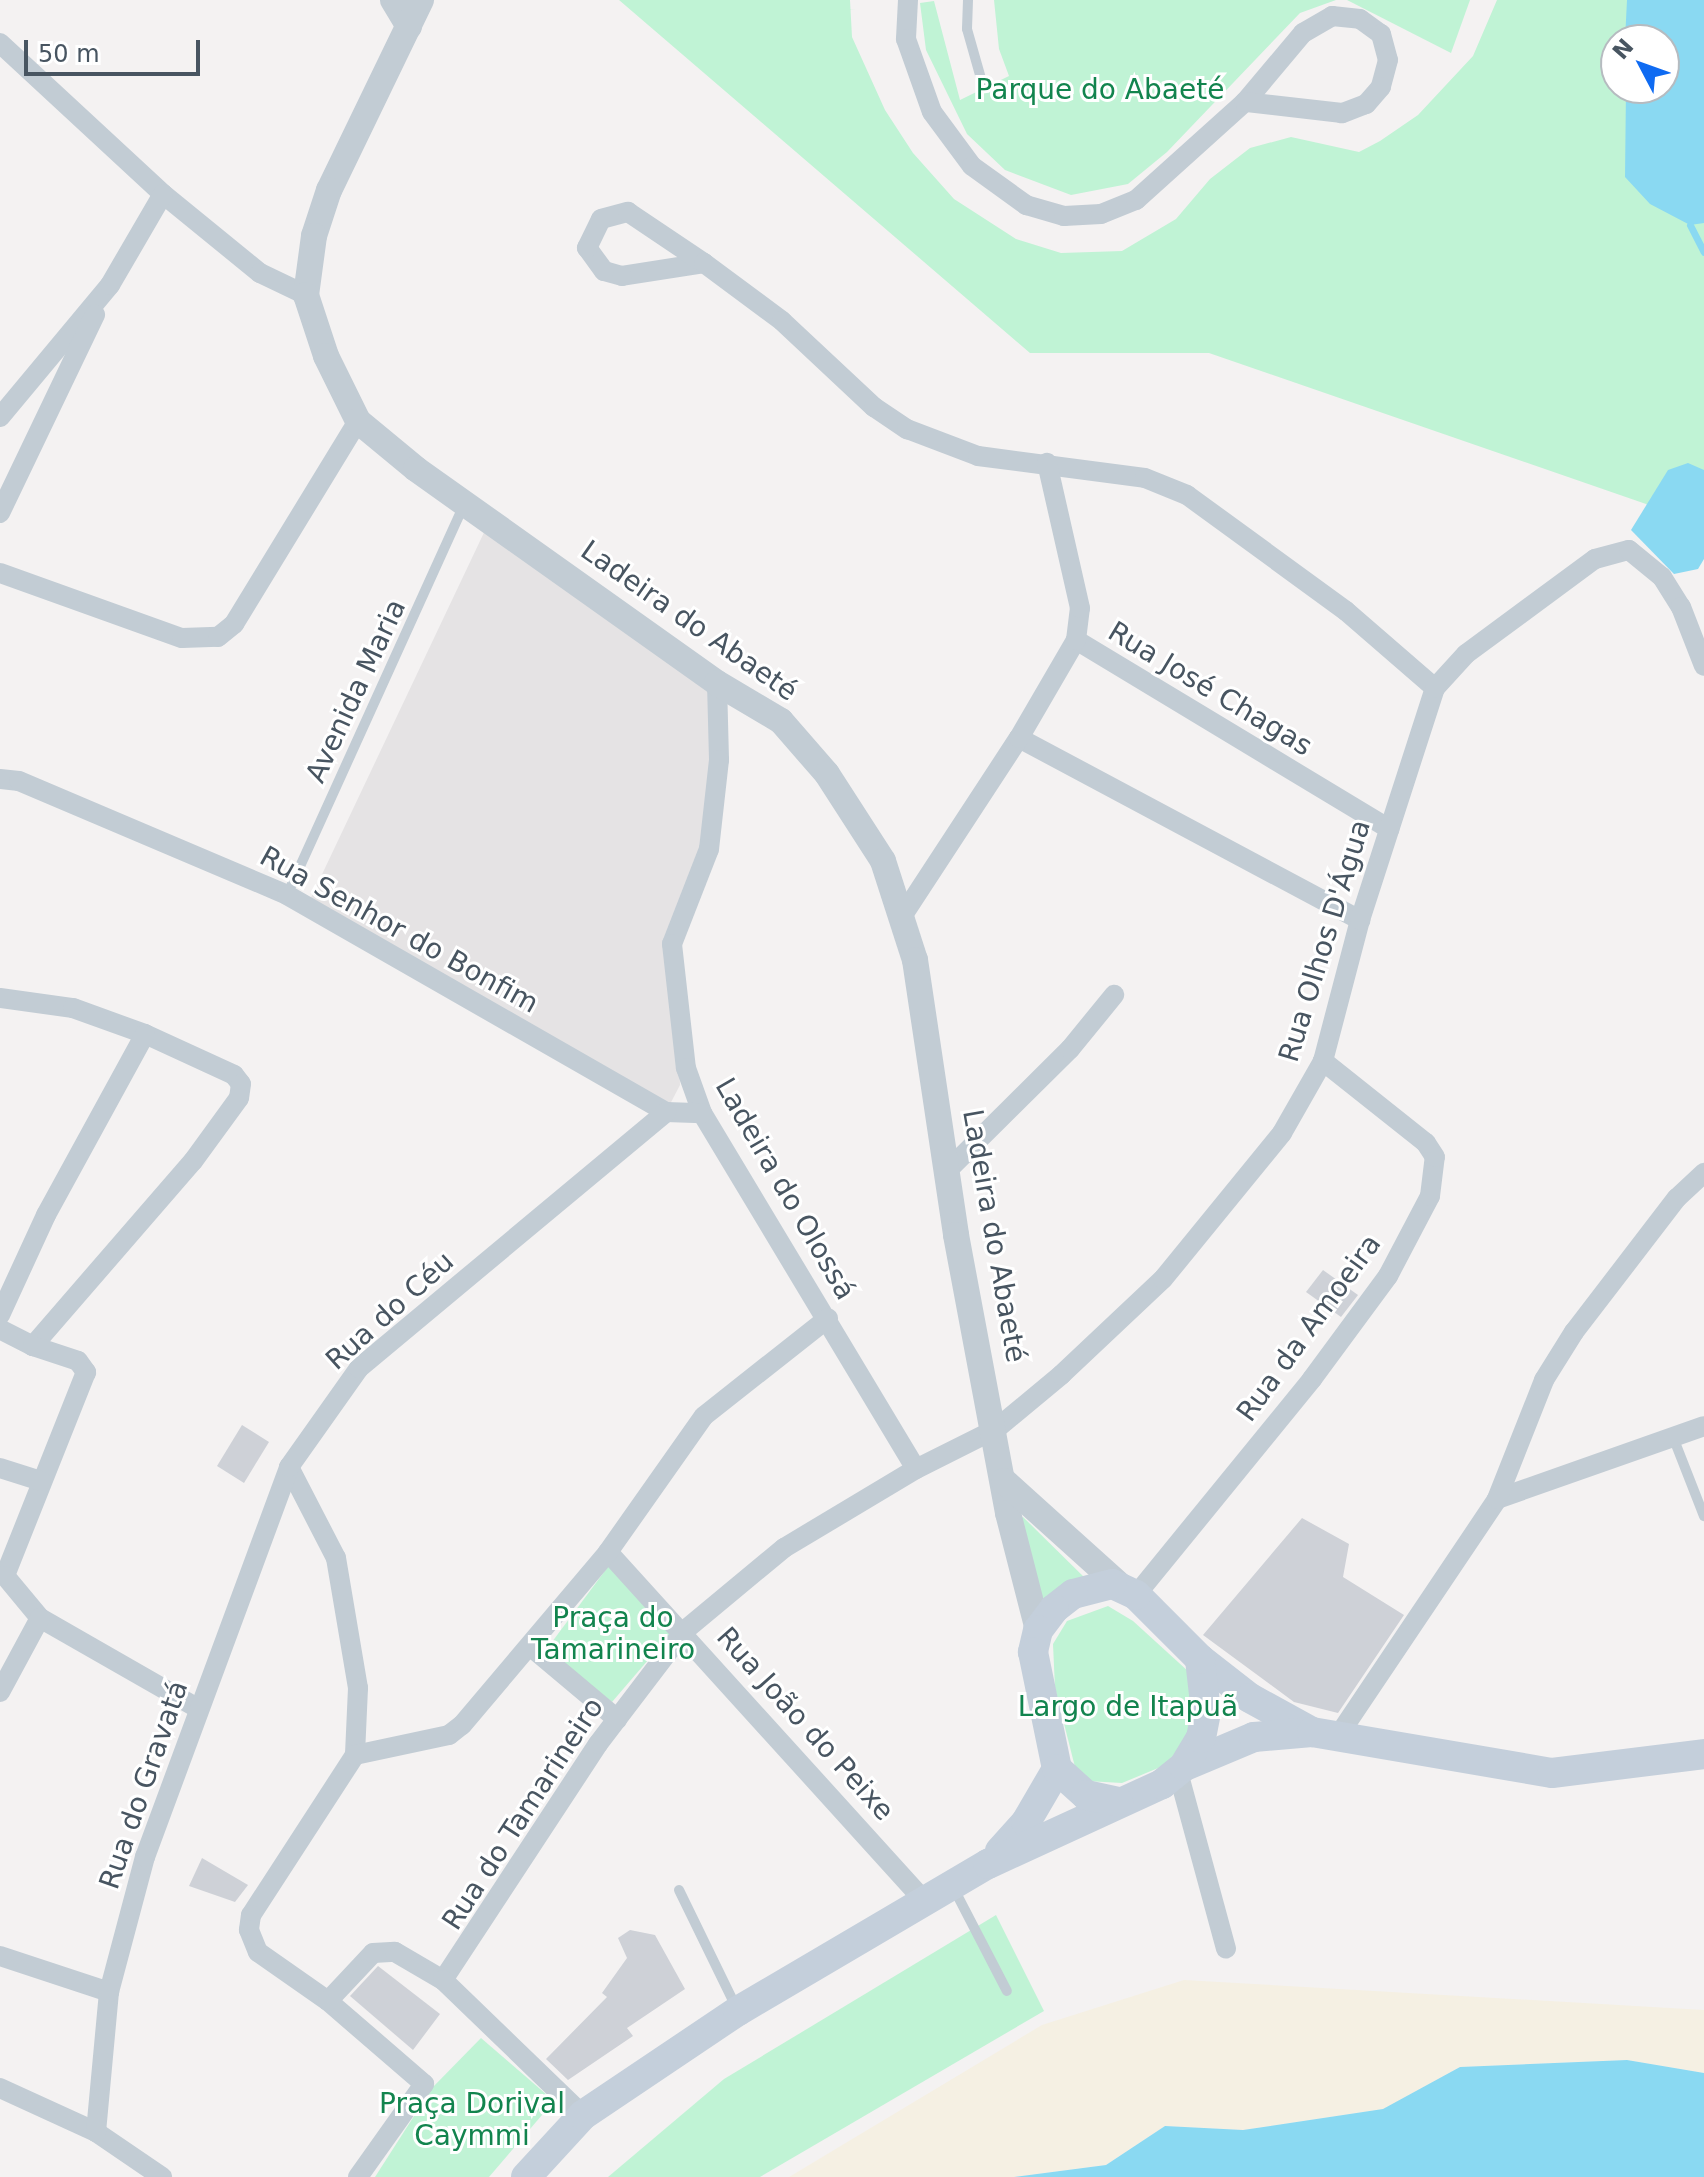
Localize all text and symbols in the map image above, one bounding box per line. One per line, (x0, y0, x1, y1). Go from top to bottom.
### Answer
scale bar (28, 24, 204, 74)
north arrow (1600, 24, 1680, 104)
text: N (1608, 34, 1638, 64)
text: 50 m (38, 40, 100, 68)
park label: Parque do Abaeté (976, 73, 1224, 107)
street label: Ladeira do Abaeté (574, 534, 804, 708)
street label: Avenida Maria (299, 594, 413, 788)
street label: Rua José Chagas (1102, 615, 1318, 763)
street label: Rua Olhos D'Água (1272, 816, 1378, 1066)
street label: Rua Senhor do Bonfim (254, 839, 544, 1021)
street label: Ladeira do Olossá (708, 1072, 862, 1306)
street label: Ladeira do Abaeté (955, 1107, 1033, 1365)
street label: Rua da Amoeira (1230, 1228, 1388, 1428)
street label: Rua do Céu (319, 1245, 461, 1377)
park label: Praça do Tamarineiro (531, 1601, 695, 1667)
street label: Rua João do Peixe (709, 1621, 901, 1827)
street label: Rua do Gravatá (93, 1676, 195, 1894)
park label: Largo de Itapuã (1018, 1690, 1238, 1724)
street label: Rua do Tamarineiro (435, 1692, 611, 1936)
park label: Praça Dorival Caymmi (379, 2087, 565, 2153)

